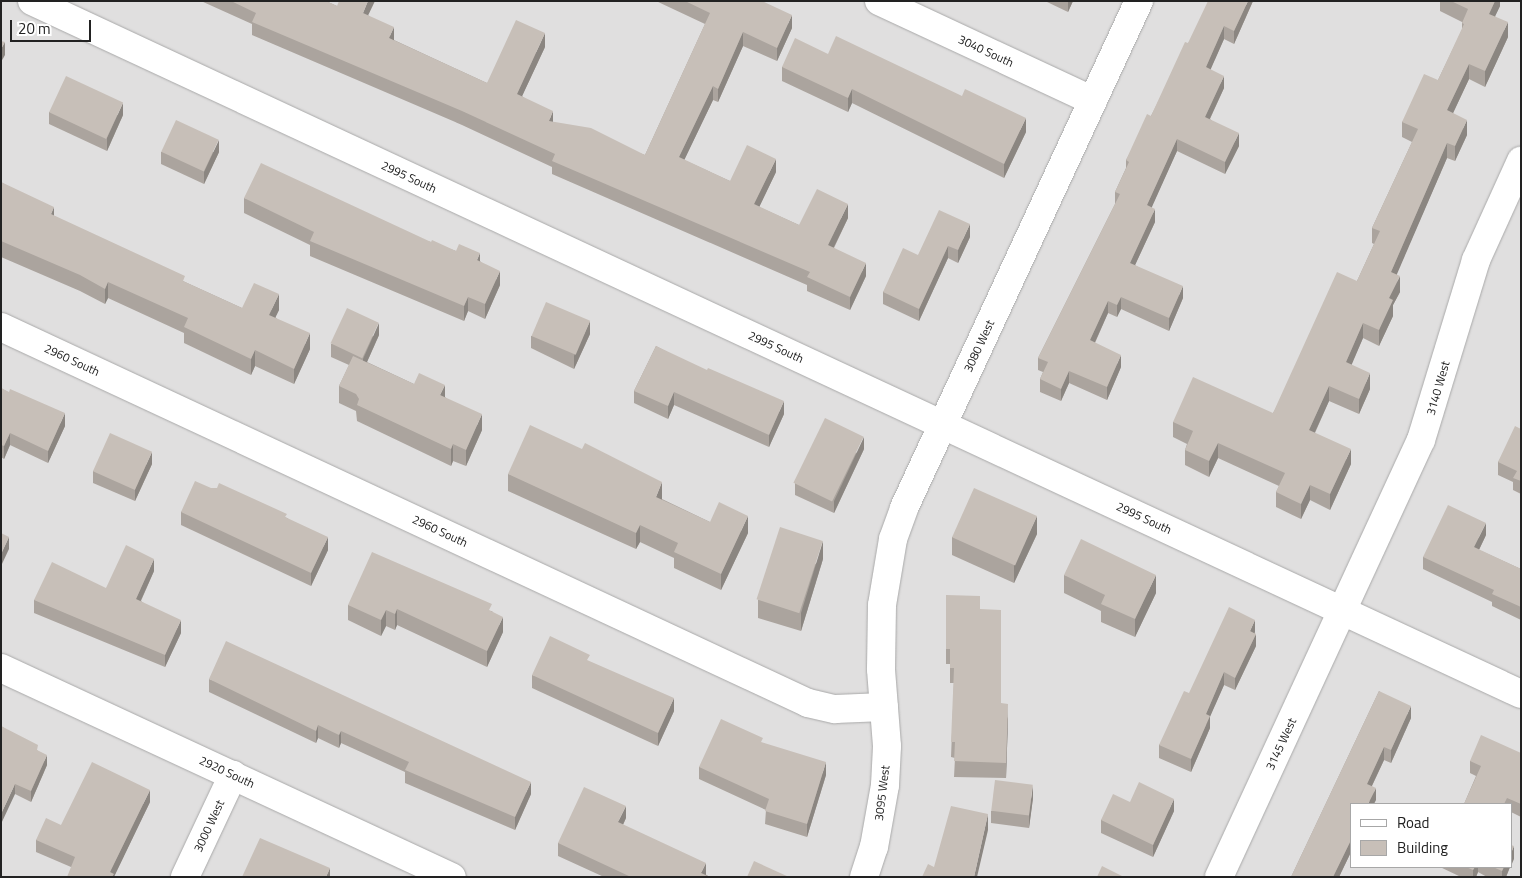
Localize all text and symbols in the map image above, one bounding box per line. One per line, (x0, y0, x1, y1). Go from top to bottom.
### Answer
scale bar (12, 10, 94, 42)
text: 20 m (18, 17, 51, 40)
street label: 3040 South (956, 32, 1016, 70)
street label: 2995 South (379, 158, 439, 196)
street label: 3080 West (961, 318, 997, 374)
street label: 2995 South (746, 328, 806, 366)
street label: 2960 South (42, 341, 102, 379)
street label: 3140 West (1423, 359, 1453, 417)
street label: 2995 South (1114, 499, 1174, 537)
street label: 2960 South (410, 512, 470, 550)
street label: 3145 West (1263, 716, 1299, 772)
street label: 2920 South (197, 753, 257, 791)
street label: 3095 West (871, 764, 893, 822)
street label: 3000 West (191, 798, 227, 854)
legend (1350, 803, 1512, 868)
text: Road (1397, 811, 1429, 834)
text: Building (1397, 836, 1448, 859)

